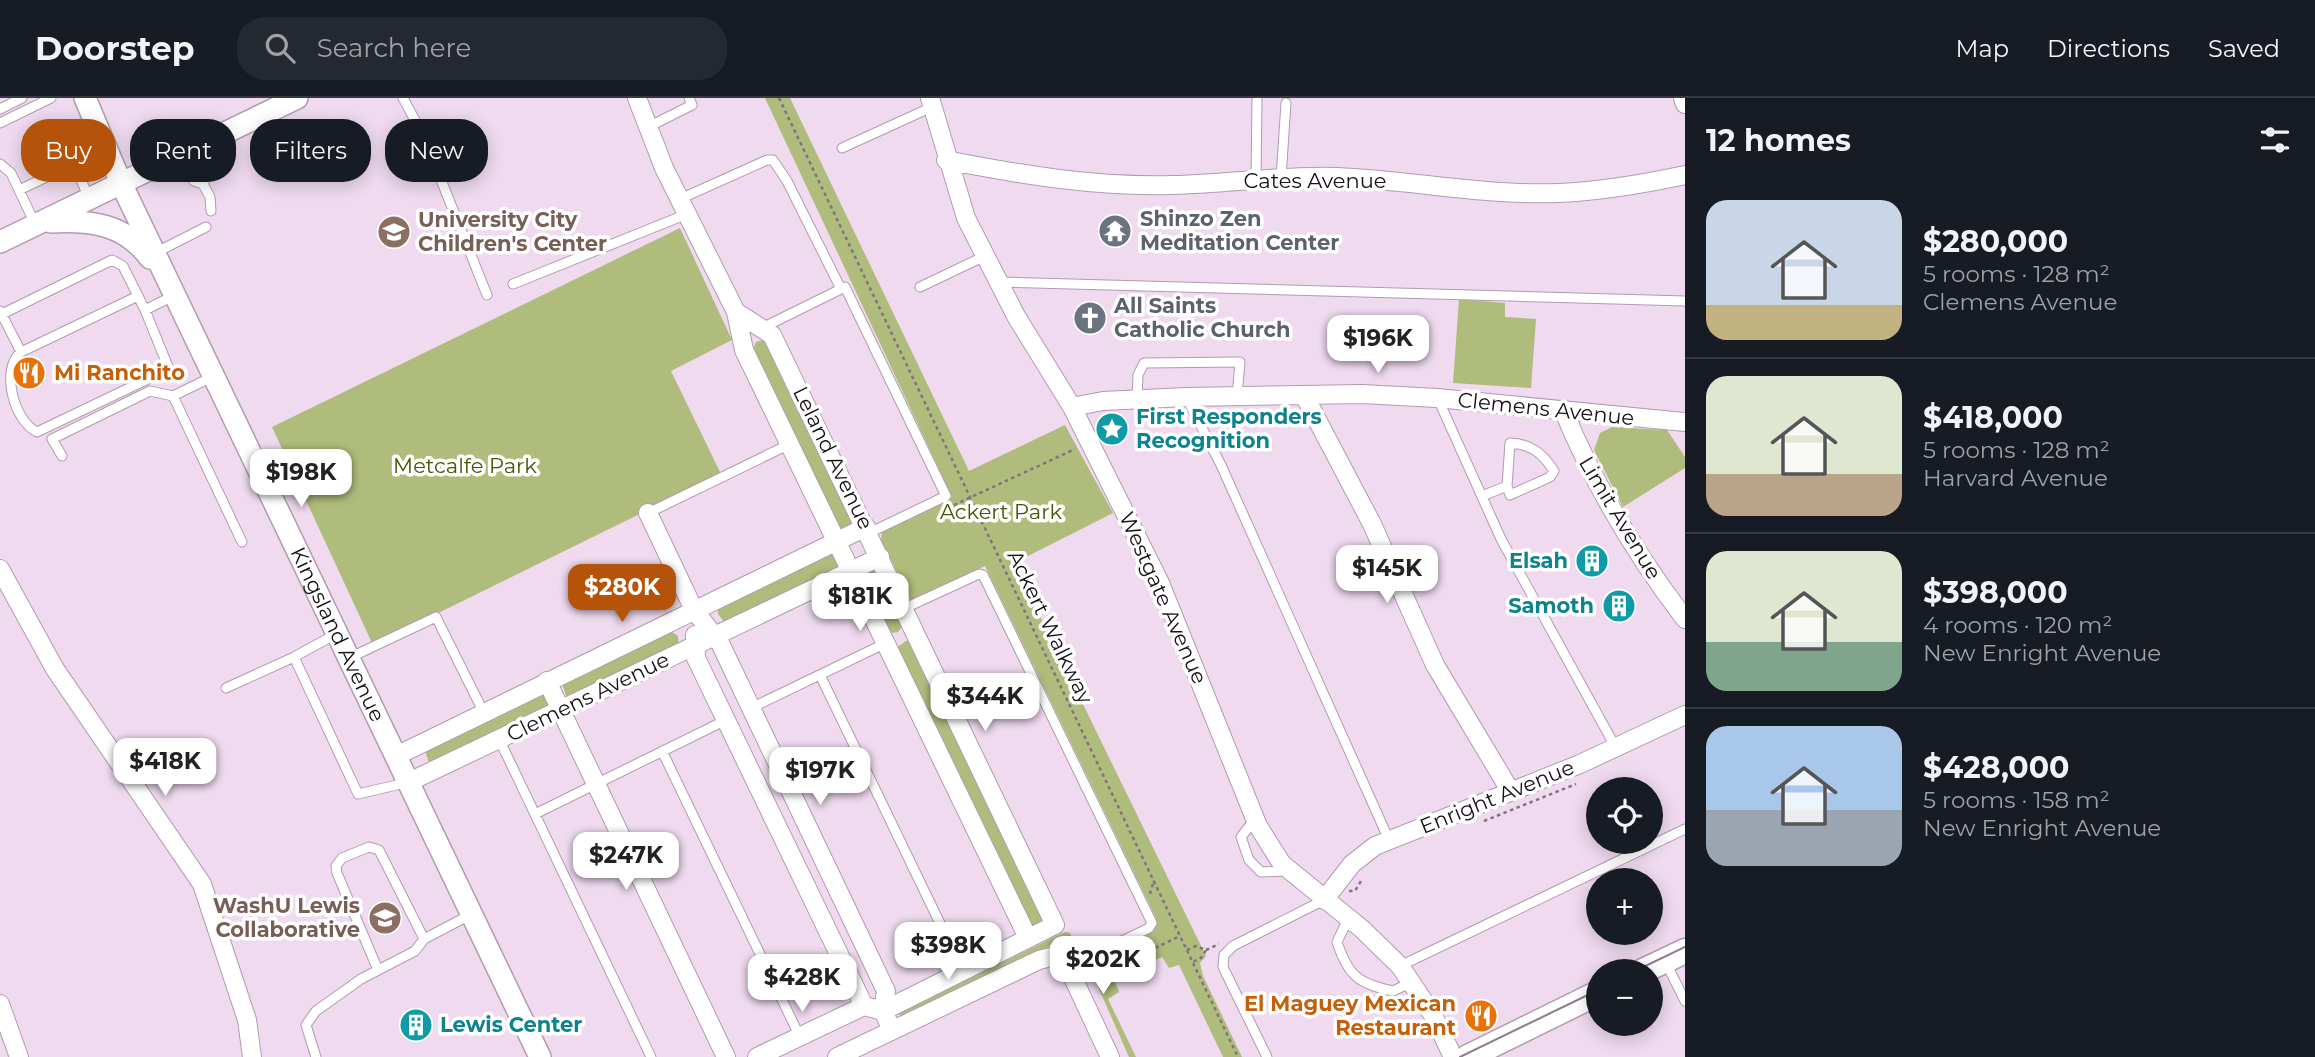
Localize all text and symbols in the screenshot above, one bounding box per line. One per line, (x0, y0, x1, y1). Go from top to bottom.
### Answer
search box (237, 17, 727, 80)
text: Doorstep (35, 28, 195, 68)
icon: search (261, 29, 299, 67)
text: Search here (317, 32, 471, 64)
text: Map (1956, 34, 2009, 63)
text: Directions (2047, 34, 2170, 63)
text: Saved (2208, 34, 2280, 63)
chip: Buy (21, 119, 116, 182)
chip: Rent (130, 119, 236, 182)
chip: Filters (250, 119, 371, 182)
chip: New (385, 119, 488, 182)
icon: filters (2256, 121, 2294, 159)
text: 12 homes (1706, 122, 1851, 159)
street label: Cates Avenue (1244, 168, 1386, 193)
place label: Shinzo Zen Meditation Center (1140, 206, 1339, 255)
place label: University City Children's Center (418, 207, 607, 256)
temple icon: Shinzo Zen Meditation Center (1096, 212, 1134, 250)
school or university icon: University City Children's Center (375, 213, 413, 251)
text: $280,000 (1923, 223, 2068, 260)
icon: home (1762, 228, 1846, 312)
text: 5 rooms · 128 m² (1923, 260, 2110, 288)
text: Clemens Avenue (1923, 288, 2117, 316)
place label: All Saints Catholic Church (1113, 293, 1290, 342)
church icon: All Saints Catholic Church (1071, 299, 1109, 337)
pin: $196K (1329, 316, 1427, 375)
text: $196K (1343, 324, 1413, 352)
restaurant icon: Mi Ranchito (10, 354, 48, 392)
place label: Mi Ranchito (54, 360, 185, 385)
street label: Leland Avenue (788, 382, 879, 533)
street label: Clemens Avenue (1457, 387, 1636, 430)
text: $418,000 (1923, 399, 2063, 436)
place label: First Responders Recognition (1136, 404, 1322, 453)
icon: home (1762, 404, 1846, 488)
place icon: First Responders Recognition (1093, 410, 1131, 448)
text: 5 rooms · 128 m² (1923, 436, 2110, 464)
pin: $198K (252, 450, 350, 509)
street label: Limit Avenue (1574, 452, 1667, 584)
park label: Metcalfe Park (393, 453, 537, 478)
text: $198K (266, 458, 336, 486)
text: Harvard Avenue (1923, 464, 2108, 492)
park label: Ackert Park (940, 499, 1063, 524)
street label: Westgate Avenue (1114, 508, 1213, 688)
building icon: Elsah (1573, 542, 1611, 580)
street label: Kingsland Avenue (285, 543, 390, 726)
street label: Ackert Walkway (1002, 546, 1099, 708)
pin: $145K (1338, 546, 1436, 605)
place label: Elsah (1509, 548, 1568, 573)
text: $145K (1352, 554, 1422, 582)
pin: $280K (573, 564, 671, 624)
text: $280K (584, 573, 660, 601)
pin: $181K (811, 574, 909, 633)
text: $398,000 (1923, 574, 2068, 611)
icon: home (1762, 579, 1846, 663)
text: $181K (828, 582, 892, 610)
building icon: Samoth (1600, 587, 1638, 625)
place label: Samoth (1508, 593, 1594, 618)
text: 4 rooms · 120 m² (1923, 611, 2112, 639)
text: New Enright Avenue (1923, 639, 2161, 667)
street label: Clemens Avenue (503, 646, 673, 747)
pin: $344K (936, 674, 1034, 733)
text: $344K (947, 682, 1023, 710)
pin: $418K (116, 738, 214, 798)
text: $418K (129, 747, 201, 775)
pin: $197K (771, 748, 869, 807)
text: $428,000 (1923, 749, 2069, 786)
street label: Enright Avenue (1416, 754, 1578, 839)
icon: home (1762, 754, 1846, 838)
text: $197K (785, 756, 855, 784)
map controls (1586, 777, 1663, 1036)
button: locate (1586, 777, 1663, 854)
text: 5 rooms · 158 m² (1923, 786, 2110, 814)
text: New Enright Avenue (1923, 814, 2161, 842)
pin: $247K (577, 832, 675, 892)
text: $247K (589, 841, 663, 869)
button: + (1586, 868, 1663, 945)
place label: WashU Lewis Collaborative (213, 893, 360, 942)
school or university icon: WashU Lewis Collaborative (366, 899, 404, 937)
pin: $398K (899, 922, 997, 982)
text: $398K (910, 931, 986, 959)
pin: $202K (1054, 936, 1152, 996)
text: $202K (1066, 945, 1140, 973)
pin: $428K (753, 954, 851, 1014)
button: − (1586, 959, 1663, 1036)
text: $428K (764, 963, 840, 991)
place label: El Maguey Mexican Restaurant (1244, 991, 1456, 1040)
restaurant icon: El Maguey Mexican Restaurant (1462, 997, 1500, 1035)
building icon: Lewis Center (397, 1006, 435, 1044)
place label: Lewis Center (440, 1012, 582, 1037)

